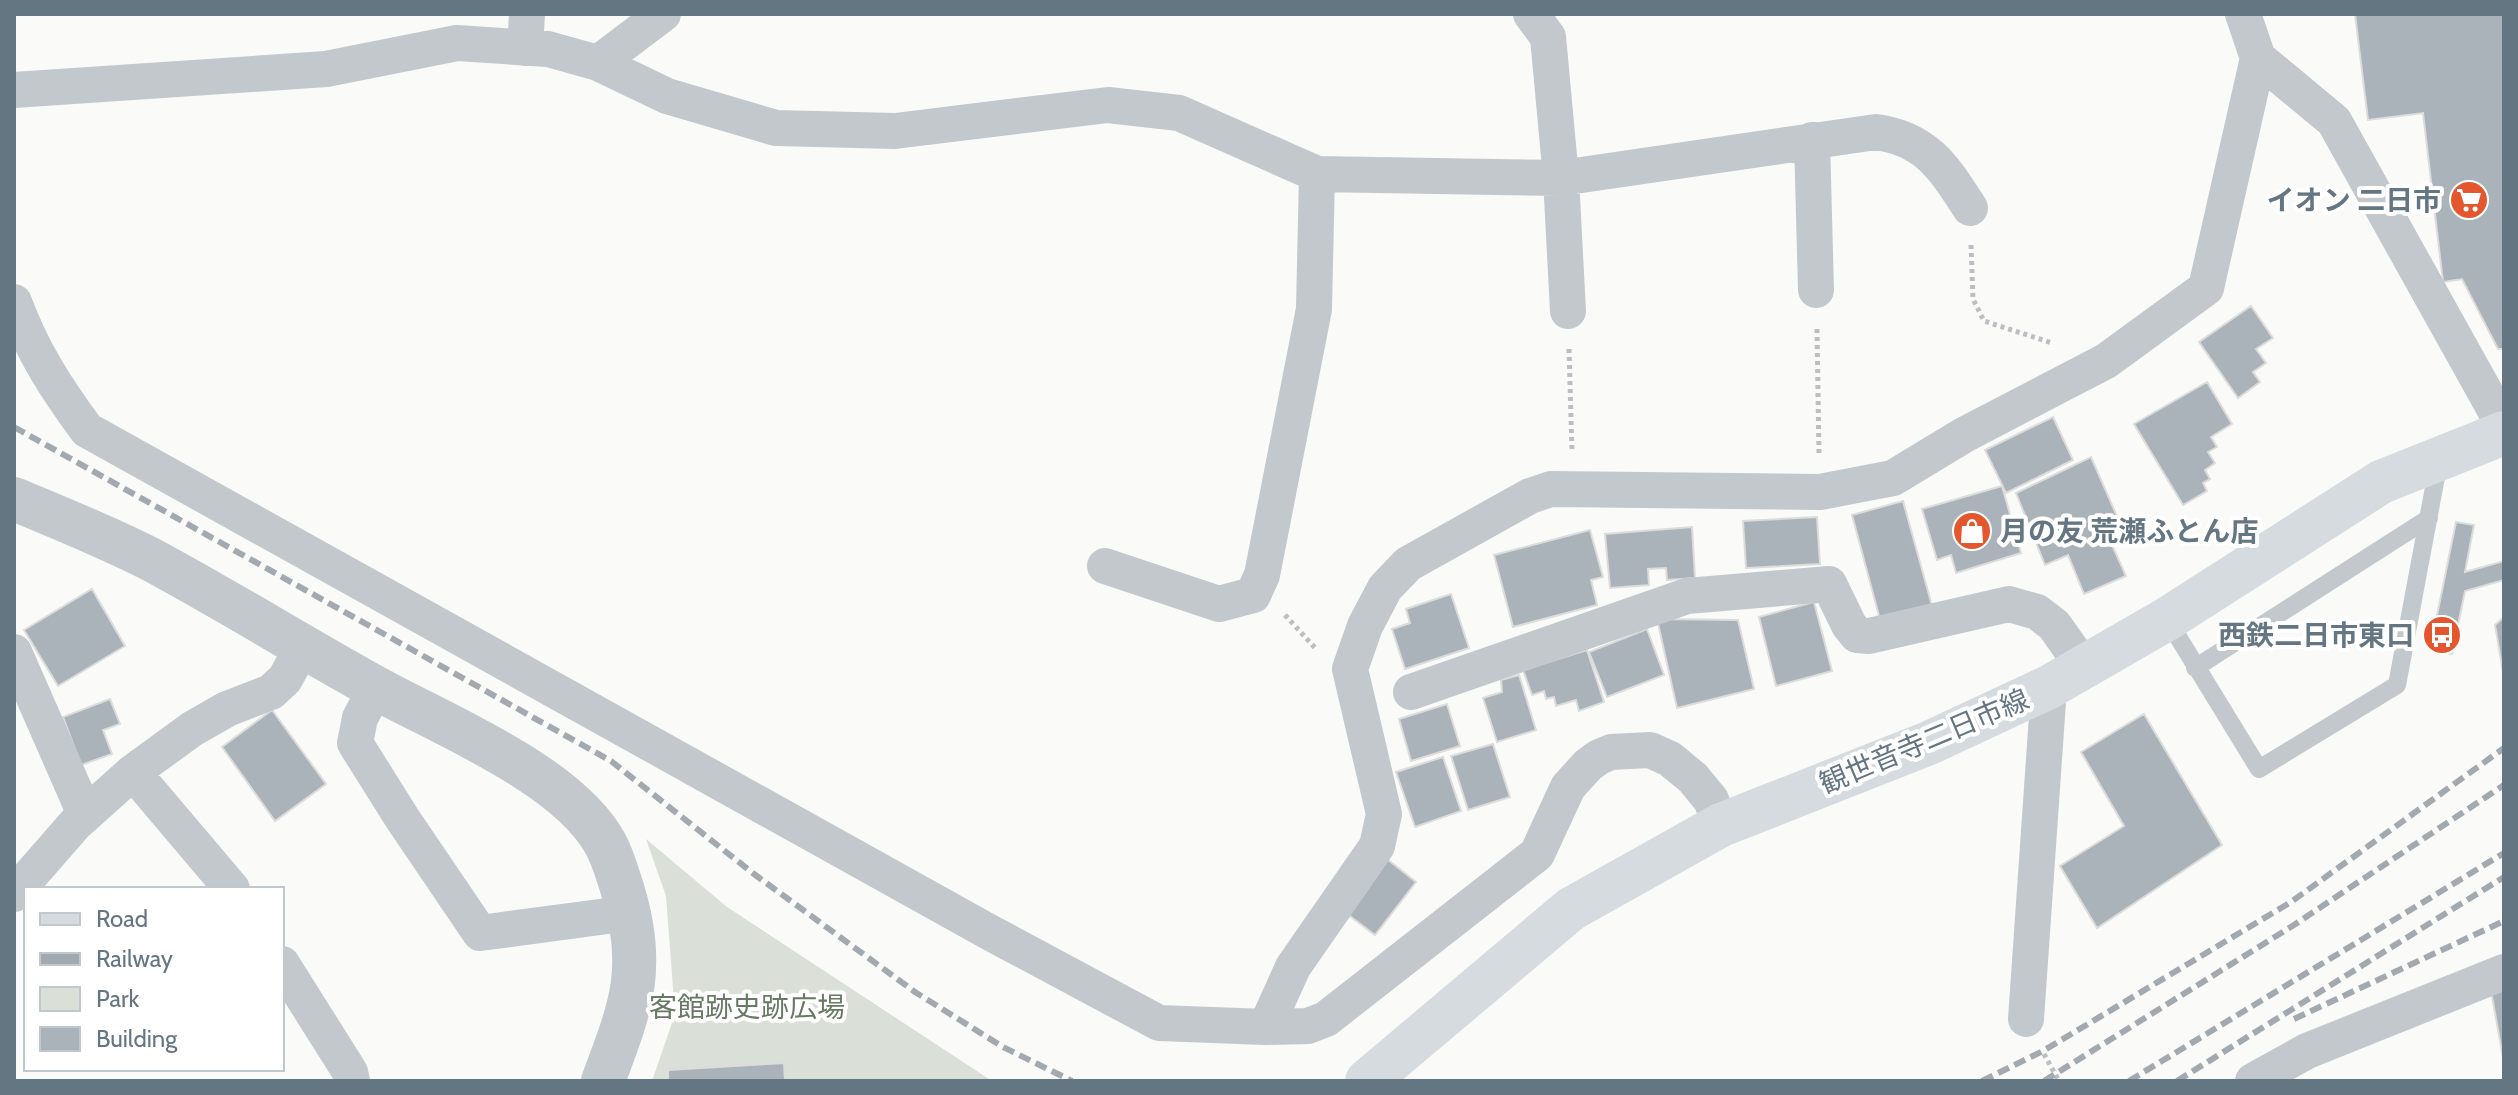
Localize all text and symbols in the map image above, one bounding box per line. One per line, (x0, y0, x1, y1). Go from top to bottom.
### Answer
supermarket icon: イオン 二日市 (2448, 179, 2490, 221)
place label: イオン 二日市 (2267, 183, 2441, 217)
shop icon: 月の友 荒瀬ふとん店 (1951, 510, 1993, 552)
place label: 月の友 荒瀬ふとん店 (2000, 514, 2258, 548)
bus stop icon: 西鉄二日市東口 (2421, 614, 2463, 656)
place label: 西鉄二日市東口 (2218, 618, 2414, 652)
street label: 観世音寺二日市線 (1814, 682, 2034, 800)
legend (24, 887, 284, 1071)
text: Road (96, 904, 148, 933)
text: Railway (96, 944, 173, 973)
text: Park (96, 984, 139, 1013)
park label: 客館跡史跡広場 (649, 990, 845, 1024)
text: Building (96, 1024, 178, 1053)

